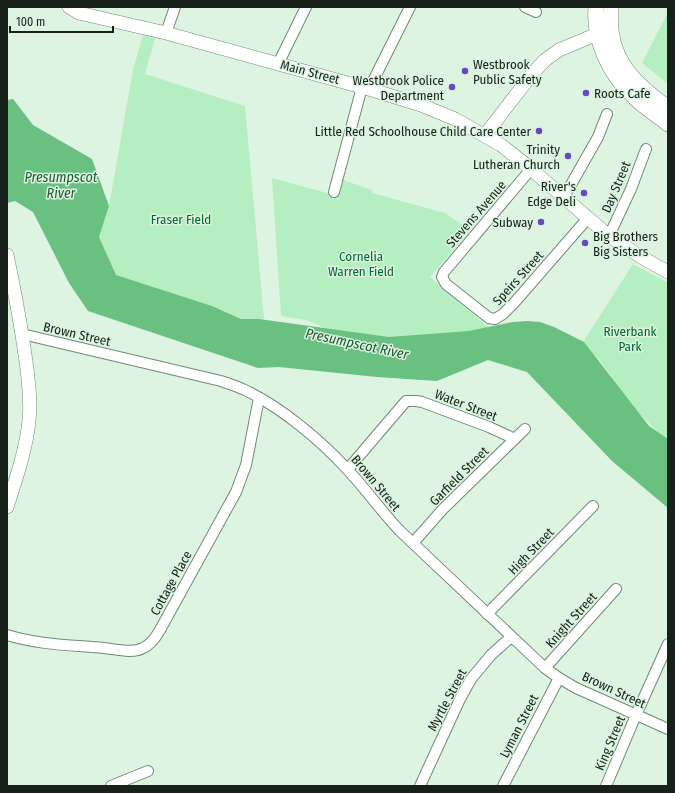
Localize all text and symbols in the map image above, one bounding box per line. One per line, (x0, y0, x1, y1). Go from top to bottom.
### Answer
scale bar (10, 8, 113, 34)
text: 100 m (16, 15, 45, 29)
street label: Main Street (279, 57, 342, 87)
place label: Westbrook Public Safety (473, 57, 542, 87)
marker: Westbrook Public Safety (460, 66, 470, 76)
place label: Westbrook Police Department (353, 73, 445, 103)
marker: Westbrook Police Department (447, 82, 457, 92)
place label: Roots Cafe (594, 86, 651, 101)
marker: Roots Cafe (581, 88, 591, 98)
place label: Little Red Schoolhouse Child Care Center (315, 124, 531, 139)
marker: Little Red Schoolhouse Child Care Center (534, 126, 544, 136)
place label: Trinity Lutheran Church (473, 142, 560, 172)
marker: Trinity Lutheran Church (563, 151, 573, 161)
street label: Day Street (598, 158, 634, 215)
water label: Presumpscot River (25, 169, 98, 202)
street label: Stevens Avenue (443, 178, 509, 250)
place label: River's Edge Deli (527, 179, 576, 209)
marker: River's Edge Deli (579, 188, 589, 198)
park label: Fraser Field (151, 212, 211, 227)
place label: Subway (493, 215, 533, 230)
marker: Subway (536, 217, 546, 227)
place label: Big Brothers Big Sisters (593, 229, 659, 259)
marker: Big Brothers Big Sisters (580, 238, 590, 248)
street label: Speirs Street (490, 247, 547, 308)
park label: Cornelia Warren Field (328, 249, 394, 279)
street label: Brown Street (42, 319, 113, 349)
park label: Riverbank Park (603, 324, 658, 354)
water label: Presumpscot River (304, 325, 411, 363)
street label: Water Street (433, 386, 500, 424)
street label: Garfield Street (426, 443, 492, 509)
street label: Brown Street (348, 452, 404, 515)
street label: High Street (505, 524, 557, 577)
street label: Cottage Place (147, 548, 195, 618)
street label: Knight Street (542, 589, 600, 651)
street label: Myrtle Street (424, 666, 470, 734)
street label: Brown Street (580, 669, 649, 712)
street label: Lyman Street (497, 691, 542, 760)
street label: King Street (592, 713, 629, 773)

